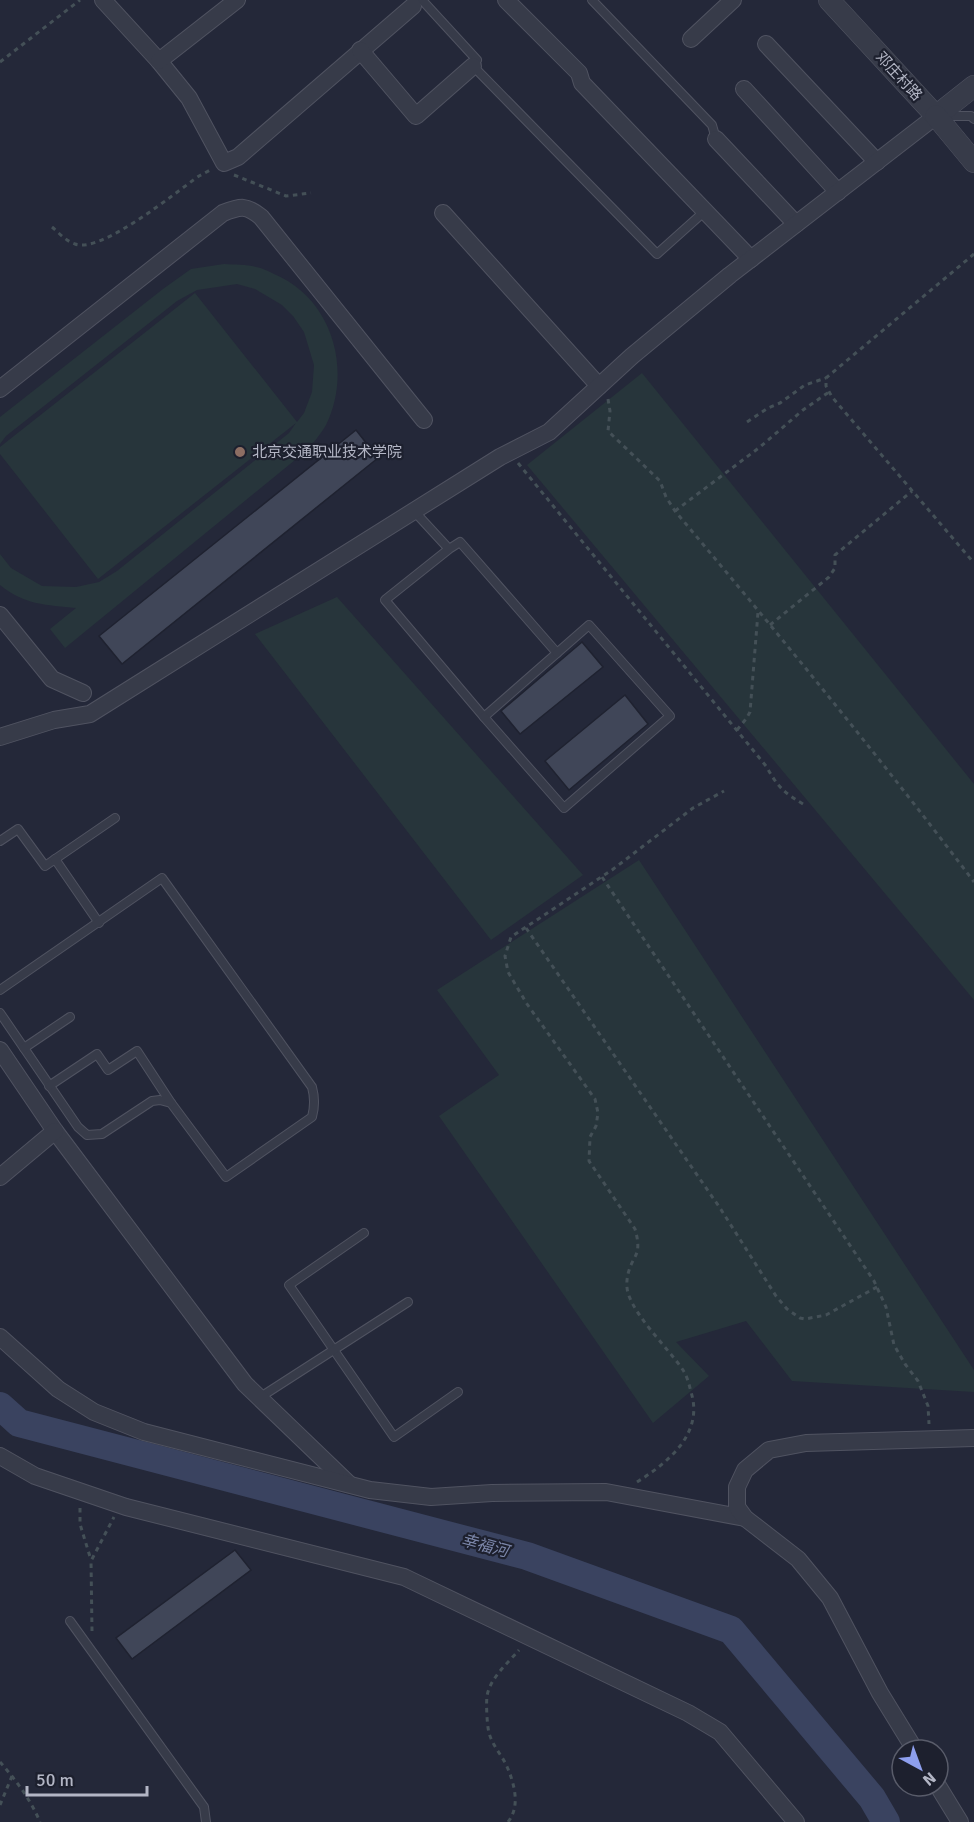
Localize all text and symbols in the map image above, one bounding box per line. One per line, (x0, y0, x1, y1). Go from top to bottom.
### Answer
street label: 邓庄村路 (872, 48, 926, 104)
place label: 北京交通职业技术学院 (252, 443, 402, 461)
marker: 北京交通职业技术学院 (233, 445, 247, 459)
water label: 幸福河 (459, 1530, 513, 1563)
north arrow (890, 1738, 950, 1798)
scale bar (27, 1759, 147, 1797)
text: N (918, 1767, 940, 1790)
text: 50 m (36, 1769, 74, 1791)

